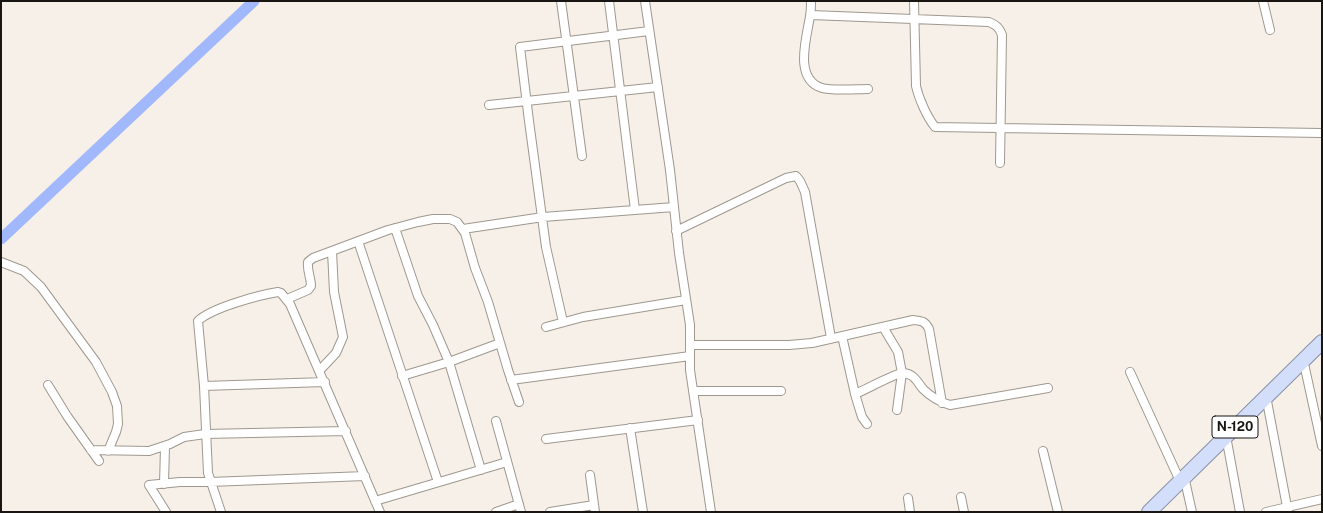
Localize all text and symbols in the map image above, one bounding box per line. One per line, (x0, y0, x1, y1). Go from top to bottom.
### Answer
road number: N-120 (1212, 416, 1258, 438)

